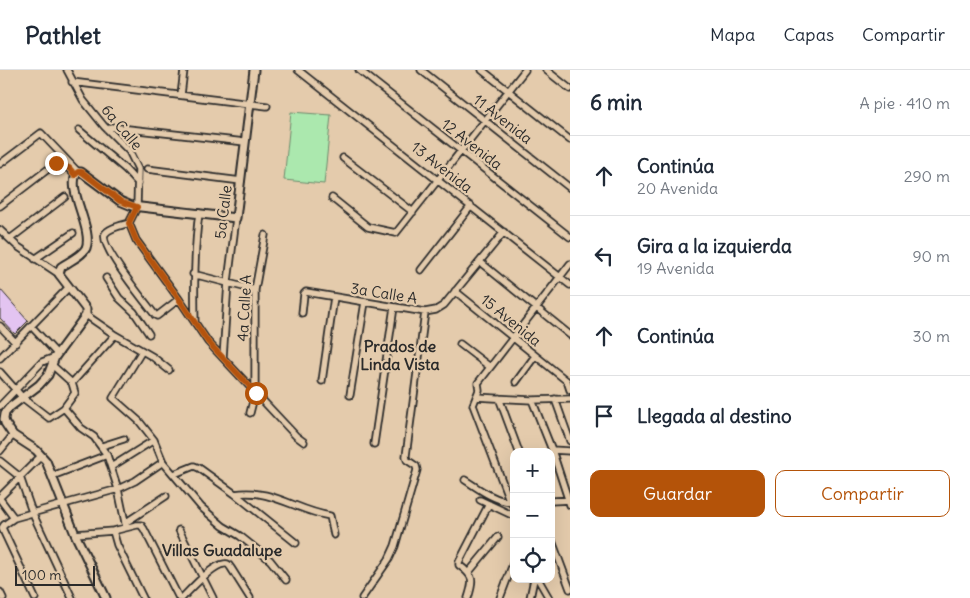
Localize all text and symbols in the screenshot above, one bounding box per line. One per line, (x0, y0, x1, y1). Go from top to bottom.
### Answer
text: Pathlet (25, 20, 101, 50)
text: Mapa (710, 23, 755, 46)
text: Capas (783, 23, 834, 46)
text: Compartir (862, 23, 945, 46)
text: 6 min (590, 89, 642, 116)
street label: 11 Avenida (470, 90, 537, 148)
text: A pie · 410 m (860, 93, 950, 113)
street label: 6a Calle (97, 100, 147, 154)
street label: 12 Avenida (438, 114, 507, 174)
street label: 13 Avenida (408, 137, 477, 197)
route end (45, 152, 68, 175)
text: Continúa (637, 154, 714, 178)
icon: ahead (590, 162, 618, 190)
text: 290 m (904, 166, 950, 186)
text: 20 Avenida (637, 178, 718, 198)
street label: 5a Calle (210, 184, 236, 240)
text: Gira a la izquierda (637, 234, 792, 258)
icon: left (590, 242, 618, 270)
text: 90 m (912, 246, 950, 266)
text: 19 Avenida (637, 258, 714, 278)
street label: 4a Calle A (233, 274, 255, 342)
street label: 3a Calle A (349, 278, 419, 308)
street label: 15 Avenida (477, 290, 545, 350)
icon: ahead (590, 322, 618, 350)
text: Continúa (637, 324, 714, 348)
text: 30 m (913, 326, 950, 346)
district label: Prados de Linda Vista (360, 336, 440, 374)
route start (245, 382, 268, 405)
icon: arrive (590, 402, 618, 430)
text: Llegada al destino (637, 404, 792, 428)
map controls (510, 448, 555, 583)
button: + (510, 448, 555, 493)
button: Guardar (590, 470, 765, 517)
button: Compartir (775, 470, 950, 517)
button: − (510, 493, 555, 538)
button: locate (510, 538, 555, 583)
district label: Villas Guadalupe (162, 540, 282, 561)
scale bar (15, 563, 95, 586)
text: 100 m (22, 566, 62, 584)

